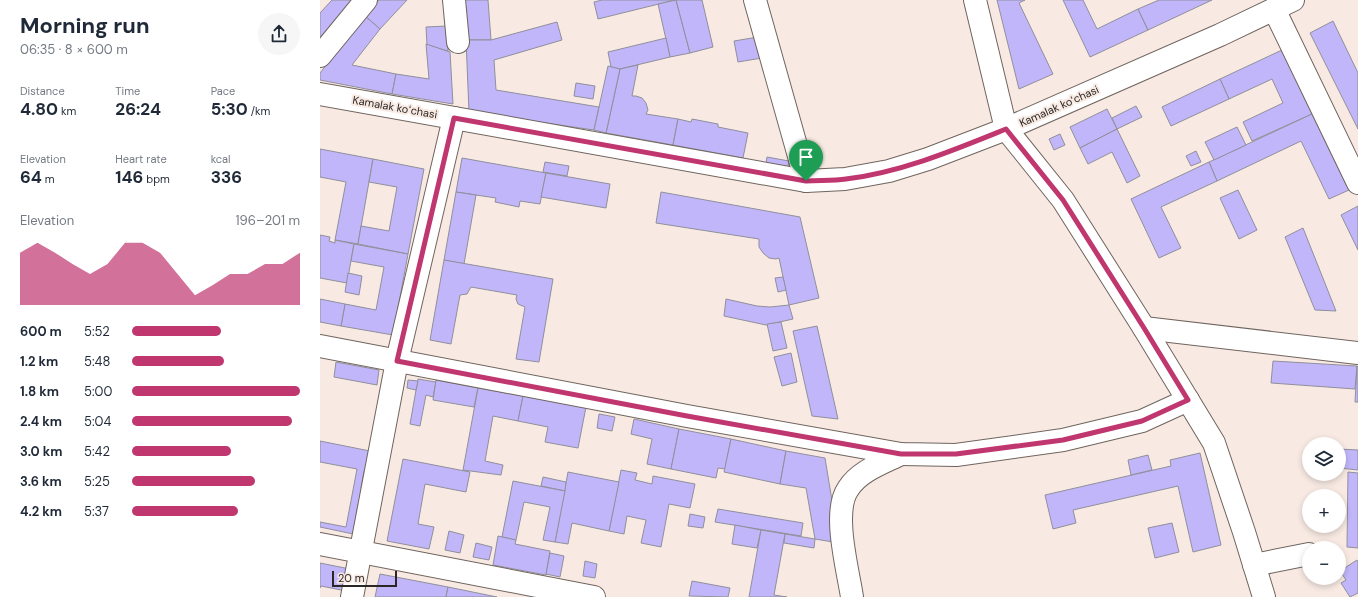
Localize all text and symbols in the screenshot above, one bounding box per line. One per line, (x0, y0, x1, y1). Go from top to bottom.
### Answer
text: Morning run (20, 11, 150, 40)
button: share (258, 13, 300, 55)
text: 06:35 · 8 × 600 m (20, 41, 128, 58)
street label: Kamalak koʻchasi (1017, 82, 1101, 130)
text: Distance (20, 84, 65, 98)
text: Time (115, 84, 140, 98)
text: Pace (211, 84, 235, 98)
street label: Kamalak koʻchasi (352, 93, 438, 121)
text: 4.80 (20, 98, 58, 120)
text: 26:24 (115, 98, 161, 120)
text: 5:30 (211, 98, 248, 120)
text: km (58, 104, 76, 118)
text: /km (248, 104, 270, 118)
pin (789, 140, 823, 181)
icon: arrive (795, 146, 817, 168)
text: Elevation (20, 152, 66, 166)
text: Heart rate (115, 152, 167, 166)
text: kcal (211, 152, 231, 166)
text: 64 (20, 166, 42, 188)
text: 146 (115, 166, 143, 188)
text: 336 (211, 166, 242, 188)
text: m (42, 172, 55, 186)
text: bpm (143, 172, 170, 186)
text: Elevation (20, 212, 74, 229)
text: 196–201 m (236, 212, 300, 229)
text: 600 m (20, 323, 62, 340)
text: 5:52 (84, 323, 110, 340)
text: 1.2 km (20, 353, 58, 370)
text: 5:48 (84, 353, 110, 370)
text: 1.8 km (20, 383, 59, 400)
text: 5:00 (84, 383, 112, 400)
text: 2.4 km (20, 413, 62, 430)
text: 5:04 (84, 413, 111, 430)
map controls (1302, 437, 1346, 585)
button: layers (1302, 437, 1346, 481)
text: 3.0 km (20, 443, 63, 460)
text: 5:42 (84, 443, 110, 460)
text: 3.6 km (20, 473, 62, 490)
text: 5:25 (84, 473, 110, 490)
button: + (1302, 489, 1346, 533)
text: 4.2 km (20, 503, 62, 520)
text: 5:37 (84, 503, 109, 520)
button: − (1302, 541, 1346, 585)
scale bar (332, 569, 397, 588)
text: 20 m (338, 571, 364, 585)

